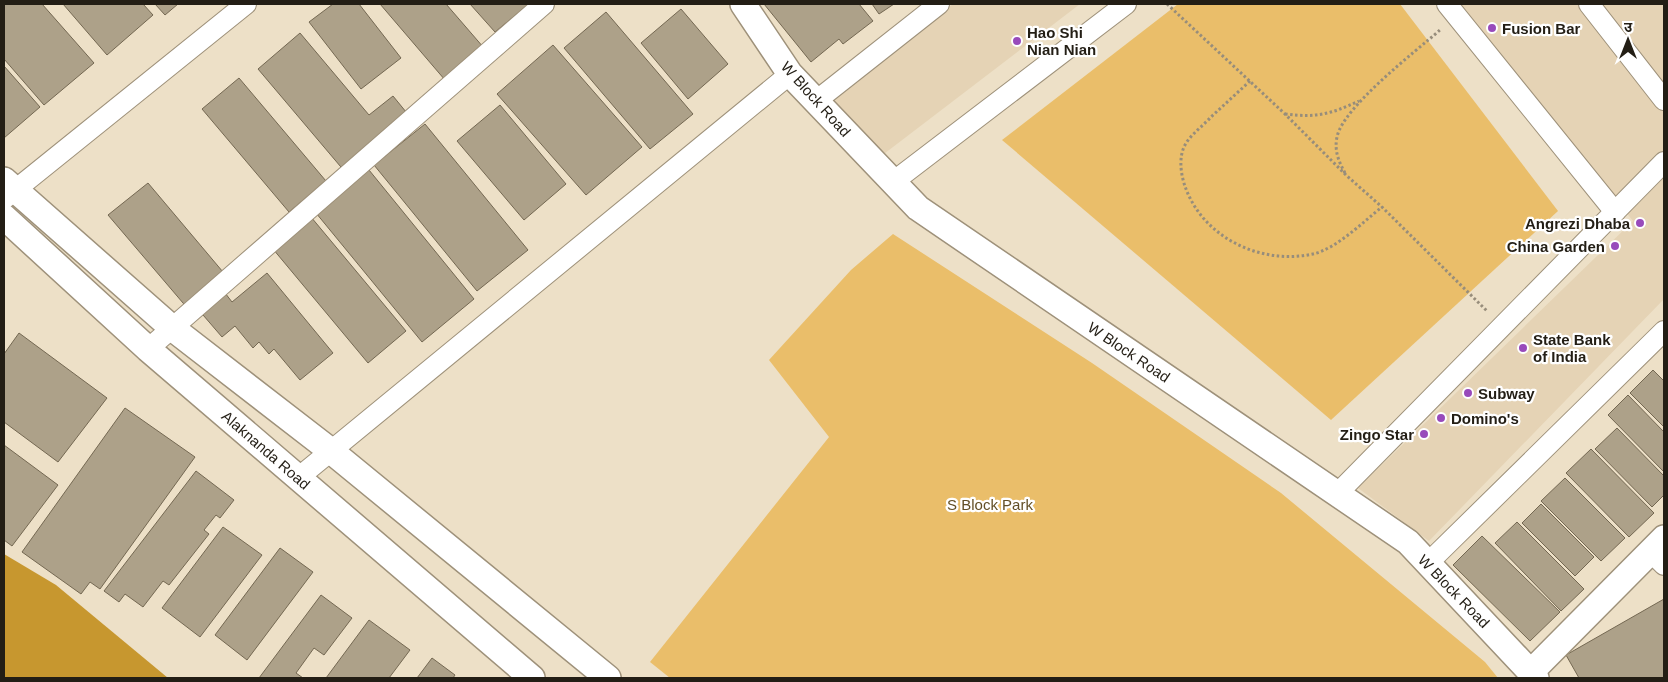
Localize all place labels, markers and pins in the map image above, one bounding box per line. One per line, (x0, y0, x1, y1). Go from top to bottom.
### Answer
place label: Fusion Bar (1502, 20, 1581, 37)
marker: Fusion Bar (1486, 22, 1498, 34)
place label: Hao Shi Nian Nian (1027, 24, 1096, 58)
marker: Hao Shi Nian Nian (1011, 35, 1023, 47)
place label: Angrezi Dhaba (1525, 215, 1631, 232)
marker: Angrezi Dhaba (1634, 217, 1646, 229)
place label: China Garden (1507, 238, 1605, 255)
marker: China Garden (1609, 240, 1621, 252)
place label: State Bank of India (1533, 331, 1611, 365)
marker: State Bank of India (1517, 342, 1529, 354)
place label: Subway (1478, 385, 1535, 402)
marker: Subway (1462, 387, 1474, 399)
place label: Domino's (1451, 410, 1519, 427)
marker: Domino's (1435, 412, 1447, 424)
place label: Zingo Star (1340, 426, 1414, 443)
marker: Zingo Star (1418, 428, 1430, 440)

